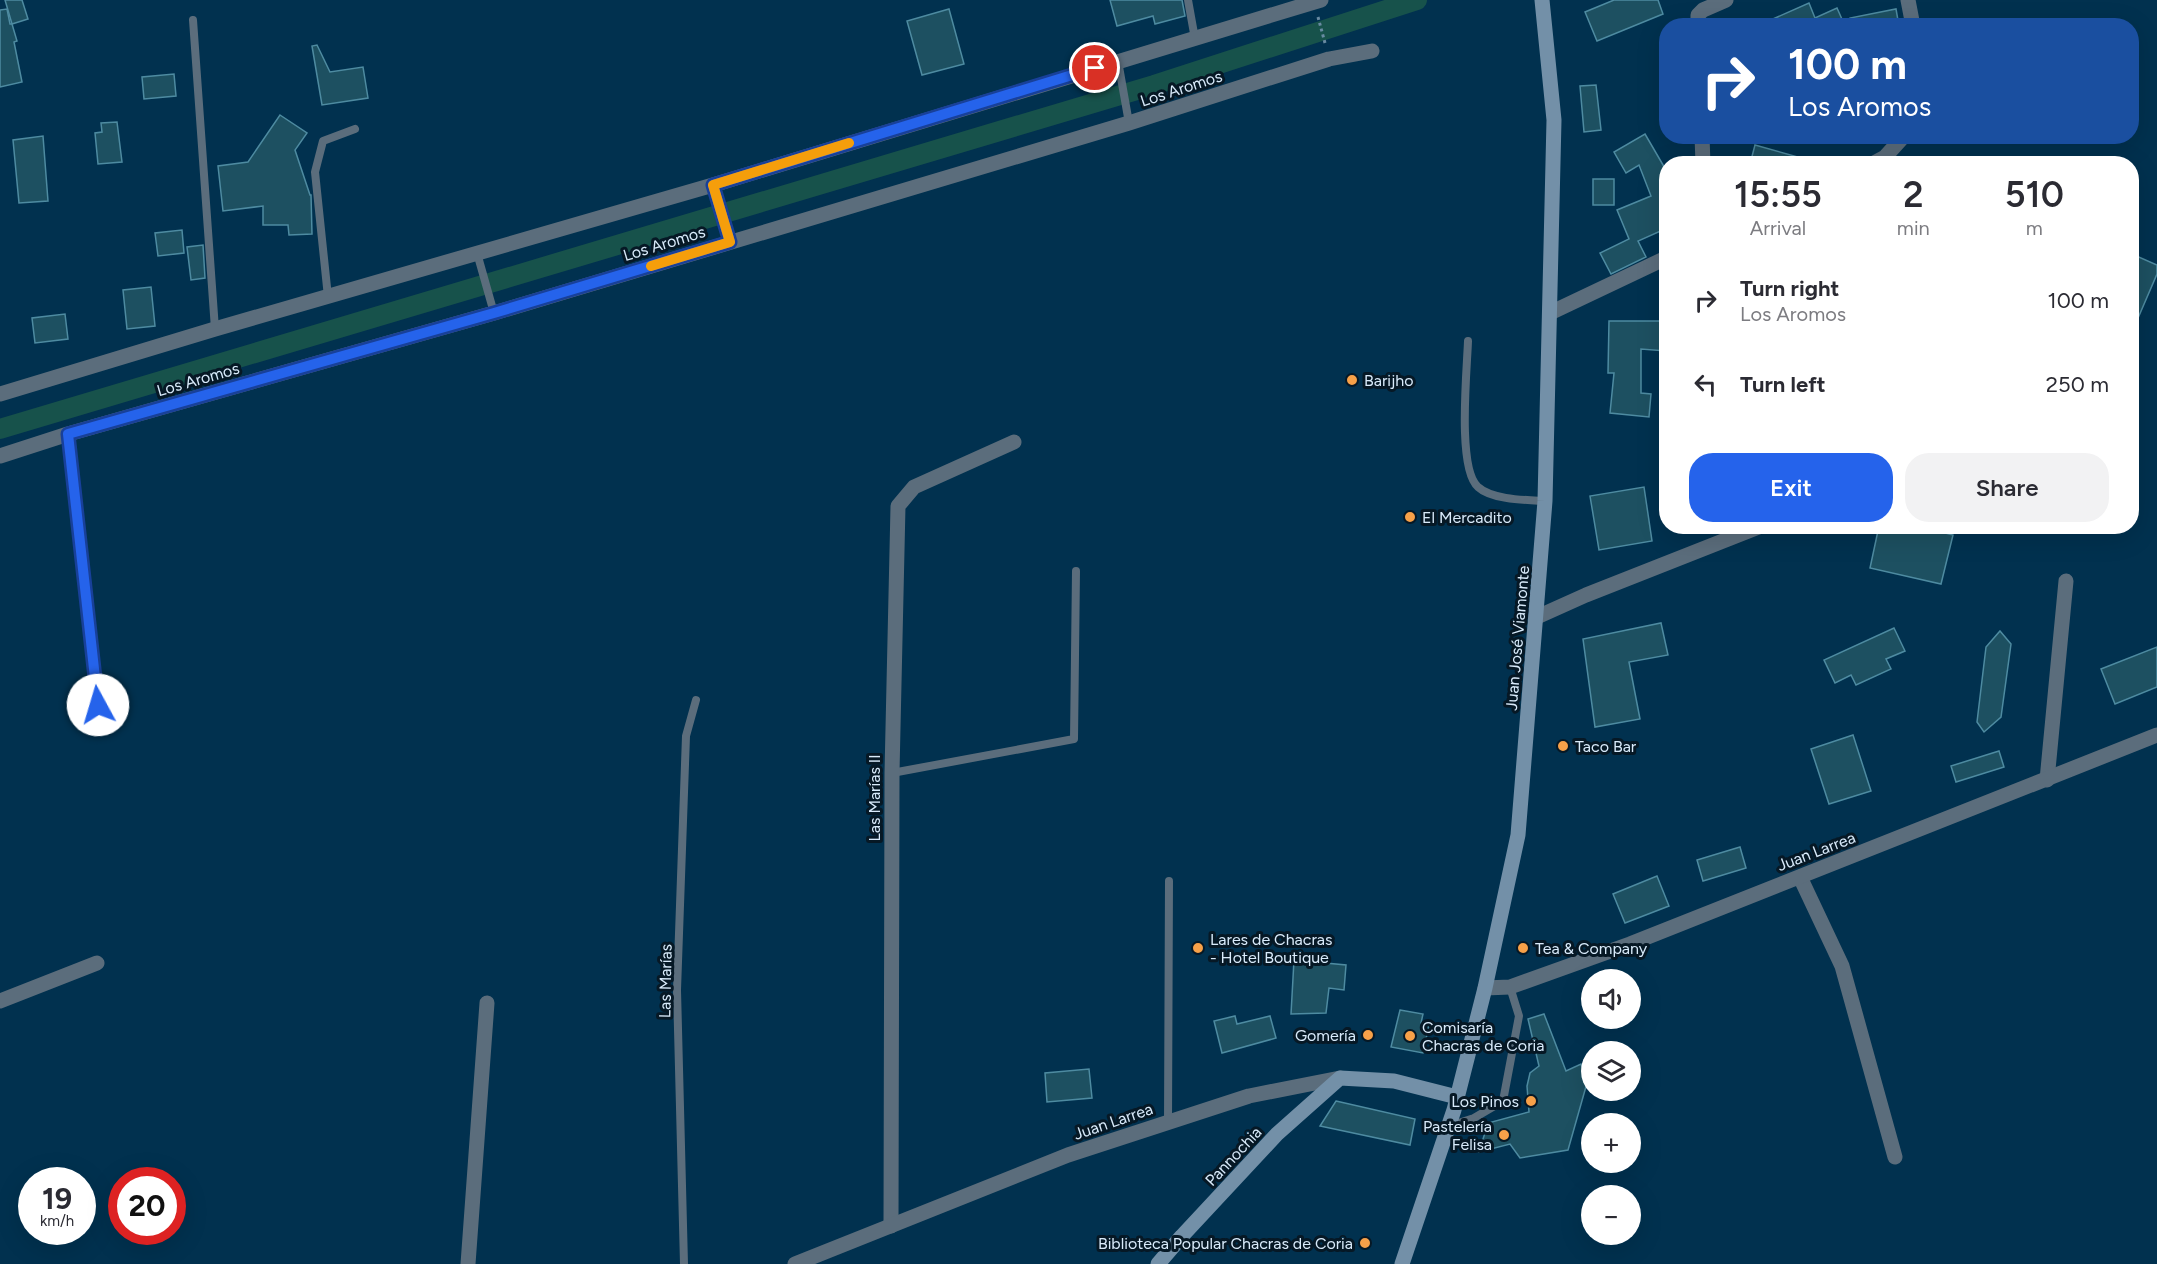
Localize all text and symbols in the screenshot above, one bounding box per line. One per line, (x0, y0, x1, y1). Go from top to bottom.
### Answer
text: 100 m (1788, 39, 1907, 90)
pin (1069, 42, 1120, 93)
icon: right (1689, 42, 1767, 120)
icon: arrive (1078, 51, 1111, 84)
street label: Los Aromos (1138, 66, 1224, 111)
text: Los Aromos (1788, 90, 1931, 123)
text: 15:55 (1734, 173, 1822, 216)
text: 2 (1903, 173, 1924, 216)
text: 510 (2005, 173, 2064, 216)
text: Arrival (1750, 216, 1806, 240)
text: min (1897, 216, 1930, 240)
text: m (2026, 216, 2043, 240)
street label: Los Aromos (621, 222, 708, 265)
text: Turn right (1740, 275, 1839, 302)
icon: right (1689, 284, 1722, 317)
text: 100 m (2048, 287, 2109, 314)
text: Los Aromos (1740, 302, 1846, 326)
street label: Los Aromos (155, 359, 242, 400)
icon: left (1689, 368, 1722, 401)
place label: Barijho (1364, 371, 1414, 390)
text: Turn left (1740, 371, 1826, 398)
text: 250 m (2046, 371, 2109, 398)
marker: Barijho (1345, 373, 1359, 387)
button: Exit (1689, 453, 1893, 522)
button: Share (1905, 453, 2109, 522)
place label: El Mercadito (1422, 508, 1512, 527)
marker: El Mercadito (1403, 510, 1417, 524)
street label: Juan José Viamonte (1502, 565, 1533, 711)
position arrow (66, 673, 130, 737)
place label: Taco Bar (1575, 737, 1637, 756)
marker: Taco Bar (1556, 739, 1570, 753)
street label: Las Marías II (865, 755, 884, 841)
street label: Juan Larrea (1774, 828, 1858, 875)
place label: Lares de Chacras - Hotel Boutique (1210, 930, 1332, 967)
place label: Tea & Company (1535, 939, 1648, 958)
marker: Lares de Chacras - Hotel Boutique (1191, 941, 1205, 955)
marker: Tea & Company (1516, 941, 1530, 955)
street label: Las Marías (655, 944, 676, 1018)
map controls (1581, 969, 1641, 1245)
button: sound (1581, 969, 1641, 1029)
place label: Comisaría Chacras de Coria (1422, 1018, 1544, 1055)
place label: Gomería (1295, 1026, 1356, 1045)
marker: Gomería (1361, 1028, 1375, 1042)
marker: Comisaría Chacras de Coria (1403, 1029, 1417, 1043)
button: layers (1581, 1041, 1641, 1101)
place label: Los Pinos (1451, 1092, 1519, 1111)
marker: Los Pinos (1524, 1094, 1538, 1108)
street label: Juan Larrea (1071, 1099, 1155, 1144)
button: + (1581, 1113, 1641, 1173)
place label: Pastelería Felisa (1423, 1117, 1492, 1154)
street label: Pannochia (1201, 1123, 1265, 1190)
marker: Pastelería Felisa (1497, 1128, 1511, 1142)
speed limit sign: 20 (108, 1167, 186, 1245)
text: 19 (42, 1180, 72, 1217)
button: − (1581, 1185, 1641, 1245)
text: km/h (40, 1212, 74, 1230)
place label: Biblioteca Popular Chacras de Coria (1098, 1234, 1353, 1253)
marker: Biblioteca Popular Chacras de Coria (1358, 1236, 1372, 1250)

